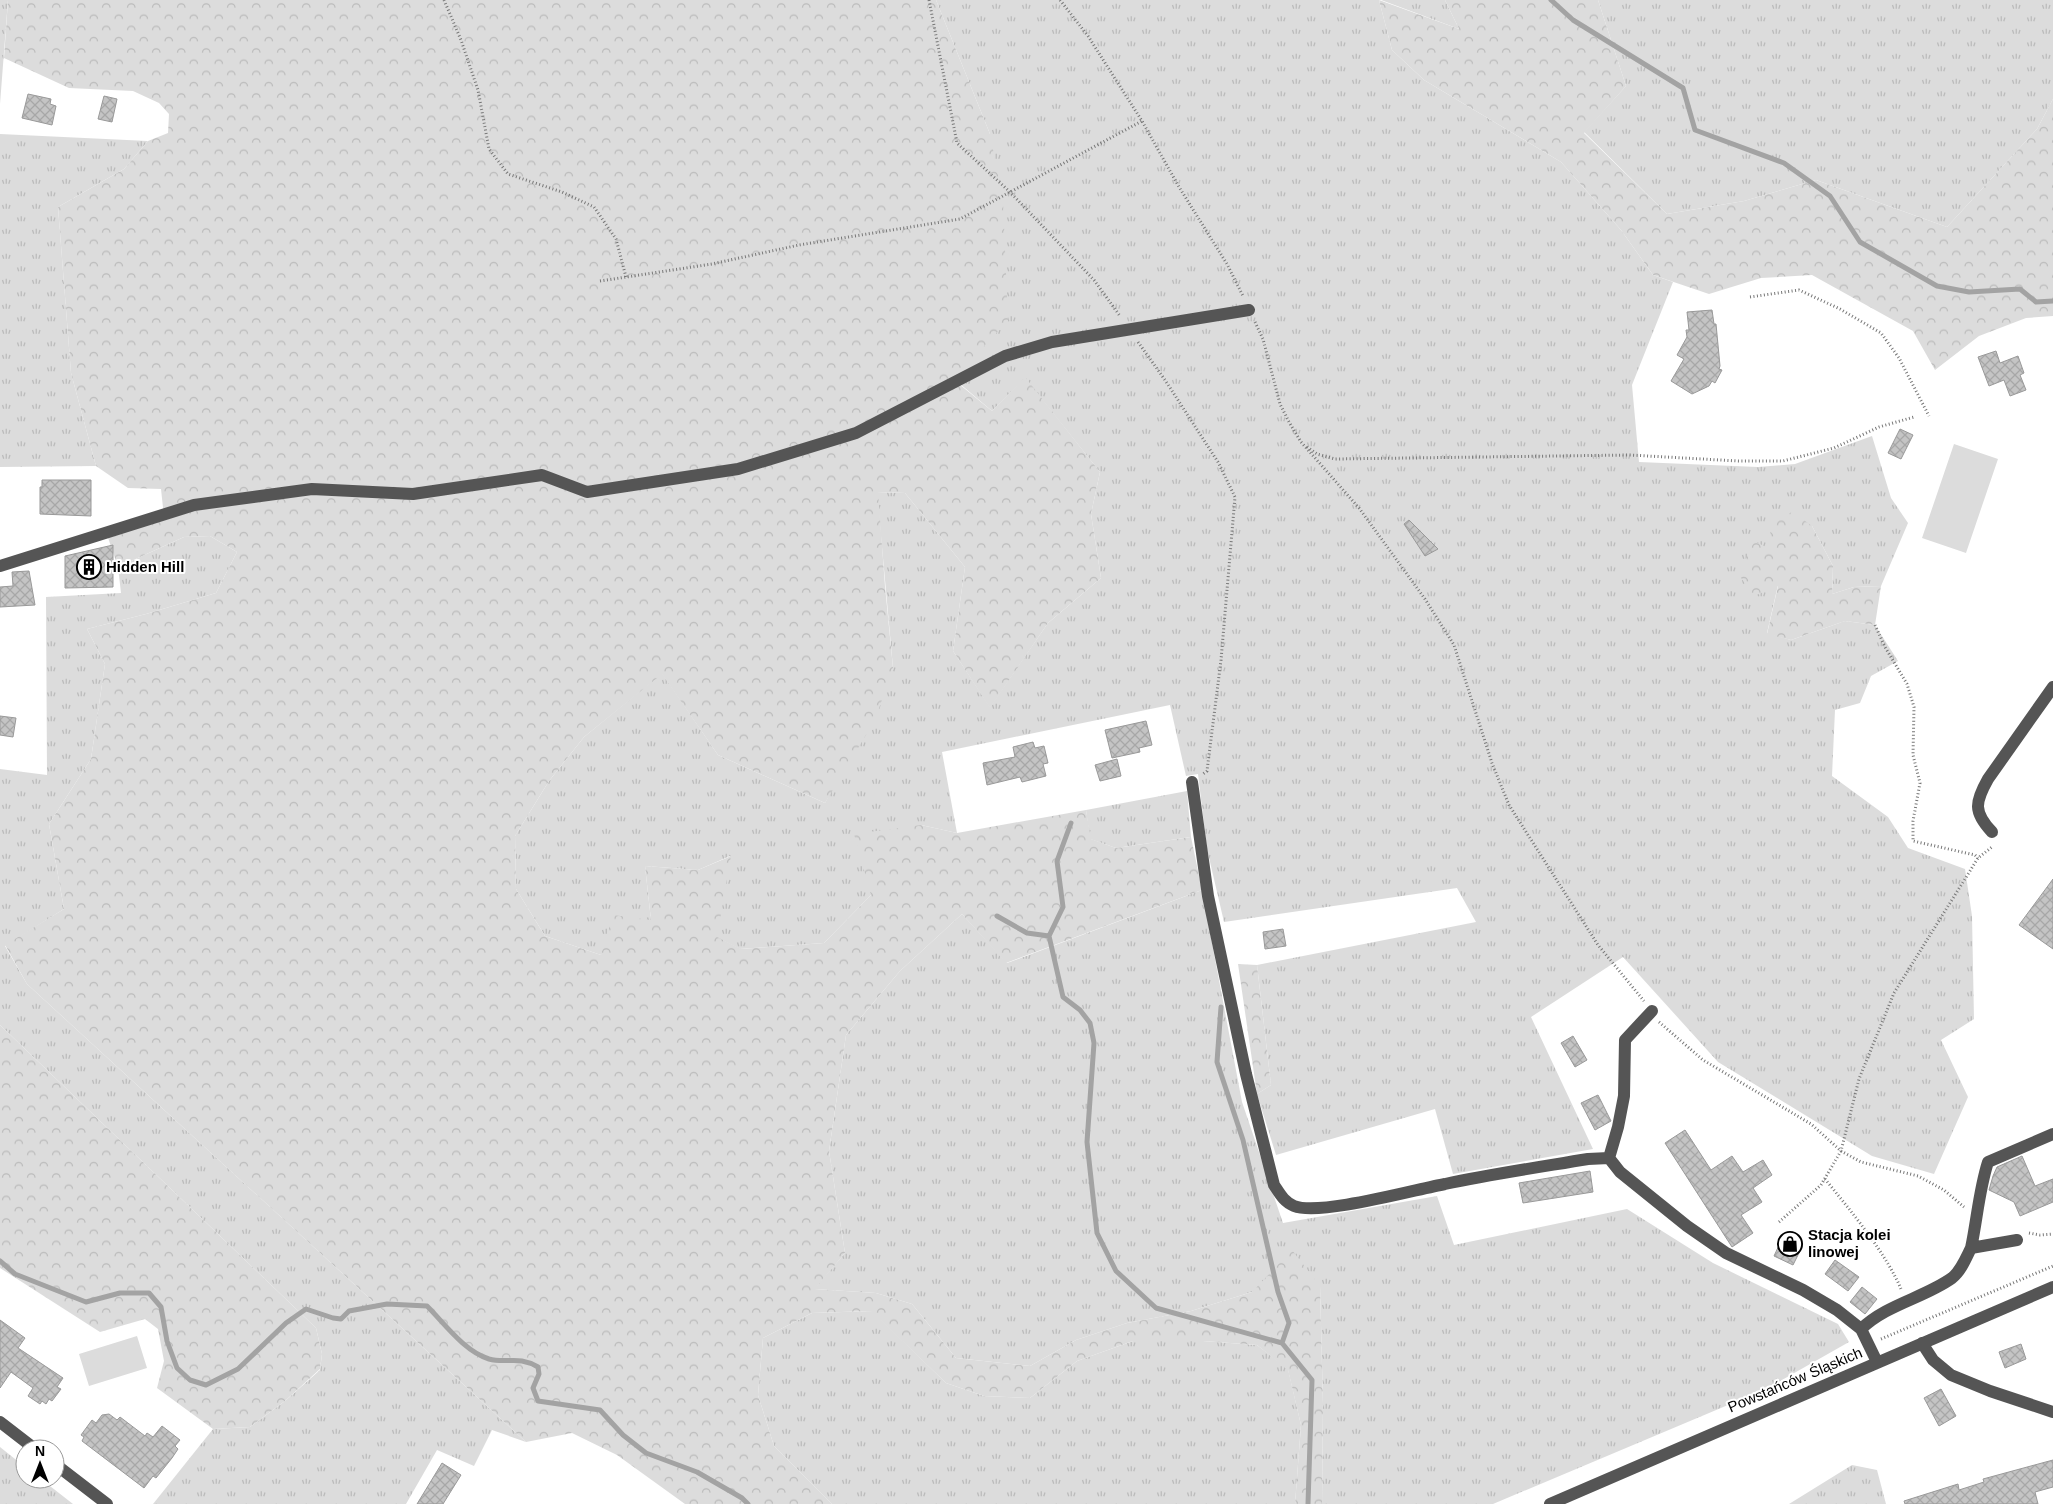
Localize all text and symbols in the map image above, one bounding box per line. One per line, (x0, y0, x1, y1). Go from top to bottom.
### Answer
building icon: Hidden Hill (76, 554, 102, 580)
place label: Hidden Hill (106, 558, 184, 575)
place label: Stacja kolei linowej (1808, 1226, 1891, 1260)
shop icon: Stacja kolei linowej (1777, 1231, 1803, 1257)
street label: Powstańców Śląskich (1725, 1344, 1865, 1416)
north arrow (15, 1439, 65, 1489)
text: N (35, 1443, 45, 1459)

